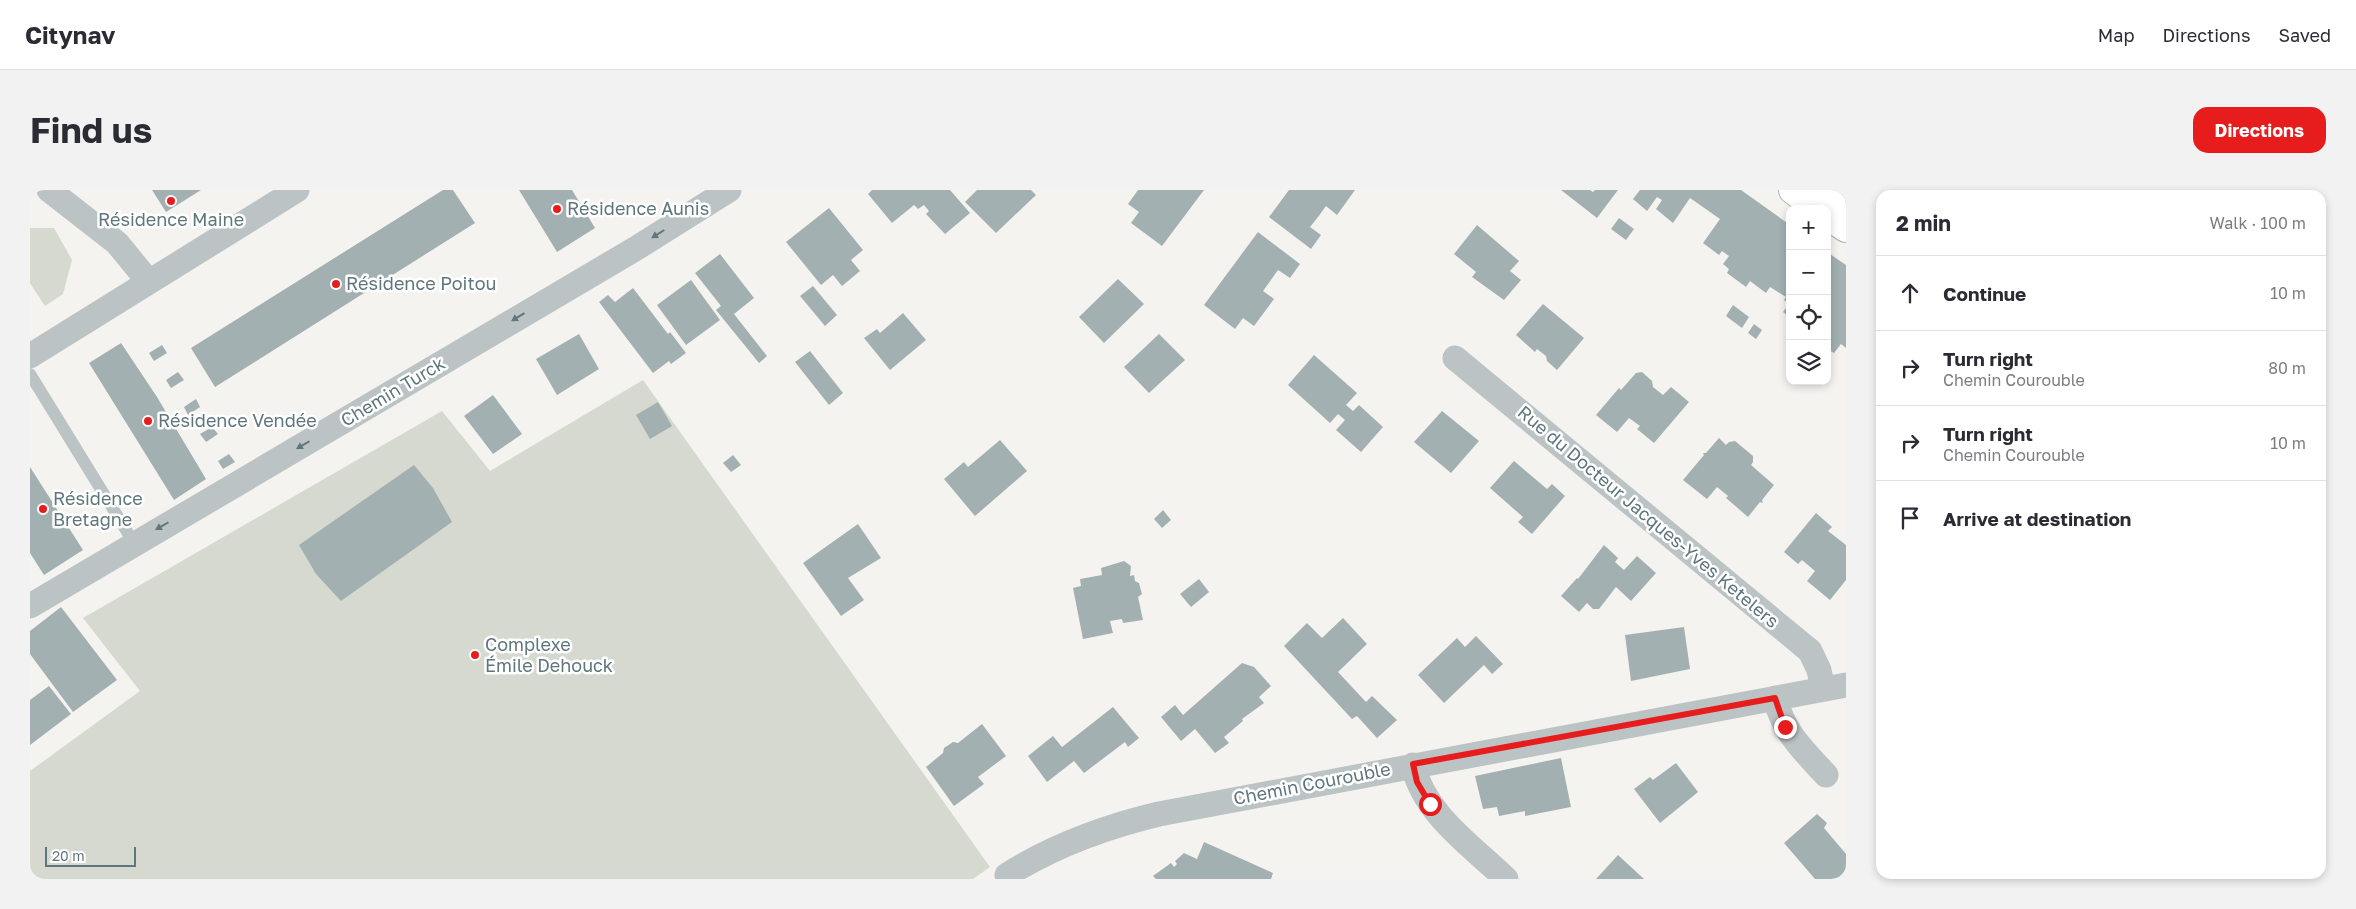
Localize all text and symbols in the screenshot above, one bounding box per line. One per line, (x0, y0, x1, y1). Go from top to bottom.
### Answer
text: Citynav (25, 20, 115, 49)
text: Map (2098, 24, 2134, 46)
text: Directions (2162, 24, 2250, 46)
text: Saved (2278, 24, 2331, 46)
button: Directions (2193, 107, 2326, 153)
text: Find us (30, 109, 152, 151)
marker: Résidence Maine (165, 195, 177, 207)
place label: Résidence Aunis (567, 197, 709, 219)
marker: Résidence Aunis (551, 203, 563, 215)
map controls (1786, 205, 1831, 385)
button: + (1786, 205, 1831, 250)
place label: Résidence Maine (98, 208, 244, 230)
text: 2 min (1896, 210, 1951, 236)
text: Walk · 100 m (2210, 213, 2306, 233)
one-way arrow (652, 230, 665, 239)
button: − (1786, 250, 1831, 295)
place label: Résidence Poitou (346, 272, 496, 294)
marker: Résidence Poitou (330, 278, 342, 290)
icon: ahead (1896, 279, 1924, 307)
text: Continue (1943, 282, 2026, 305)
text: 10 m (2270, 283, 2306, 303)
button: locate (1786, 295, 1831, 340)
one-way arrow (512, 313, 525, 322)
button: layers (1786, 340, 1831, 385)
text: Turn right (1943, 347, 2033, 370)
street label: Chemin Turck (337, 351, 448, 431)
icon: right (1896, 354, 1924, 382)
text: 80 m (2268, 358, 2306, 378)
text: Chemin Courouble (1943, 370, 2085, 390)
street label: Rue du Docteur Jacques-Yves Ketelers (1514, 401, 1784, 632)
place label: Résidence Vendée (158, 409, 317, 431)
marker: Résidence Vendée (142, 415, 154, 427)
text: Turn right (1943, 422, 2033, 445)
icon: right (1896, 429, 1924, 457)
text: 10 m (2270, 433, 2306, 453)
one-way arrow (297, 440, 310, 449)
text: Chemin Courouble (1943, 445, 2085, 465)
place label: Résidence Bretagne (53, 487, 143, 530)
marker: Résidence Bretagne (37, 503, 49, 515)
icon: arrive (1896, 504, 1924, 532)
text: Arrive at destination (1943, 507, 2131, 530)
one-way arrow (156, 521, 169, 530)
place label: Complexe Émile Dehouck (485, 633, 613, 676)
marker: Complexe Émile Dehouck (469, 649, 481, 661)
route end (1774, 716, 1797, 739)
street label: Chemin Courouble (1231, 757, 1392, 809)
route start (1419, 793, 1442, 816)
scale bar (45, 844, 136, 867)
text: 20 m (52, 847, 85, 864)

